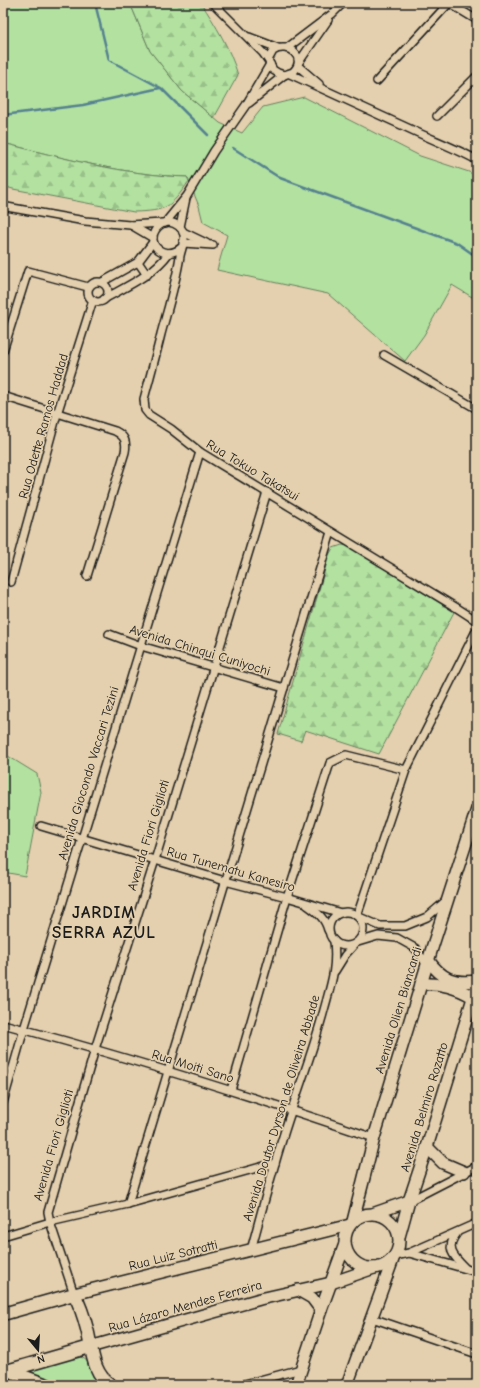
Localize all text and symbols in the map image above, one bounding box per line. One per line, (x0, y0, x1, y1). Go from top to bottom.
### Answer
street label: Rua Odette Ramos Haddad (15, 352, 71, 500)
street label: Rua Tokuo Takatsui (204, 436, 302, 504)
street label: Avenida Chinqui Cuniyochi (128, 621, 272, 679)
street label: Avenida Giocondo Vaccari Tezini (54, 684, 122, 862)
street label: Avenida Fiori Giglioti (124, 778, 172, 892)
street label: Rua Tunematu Kanesiro (165, 844, 297, 895)
district label: JARDIM SERRA AZUL (52, 903, 156, 942)
street label: Avenida Olien Biancardi (372, 945, 424, 1075)
street label: Avenida Doutor Dyrson de Oliveira Abbade (239, 993, 323, 1223)
street label: Avenida Belmiro Rozatto (397, 1040, 451, 1174)
street label: Rua Moiti Sano (150, 1046, 236, 1086)
street label: Avenida Fiori Giglioti (30, 1087, 76, 1203)
street label: Rua Luiz Sotratti (127, 1237, 219, 1273)
street label: Rua Lázaro Mendes Ferreira (107, 1277, 263, 1335)
north arrow (18, 1330, 58, 1370)
text: N (36, 1352, 46, 1366)

